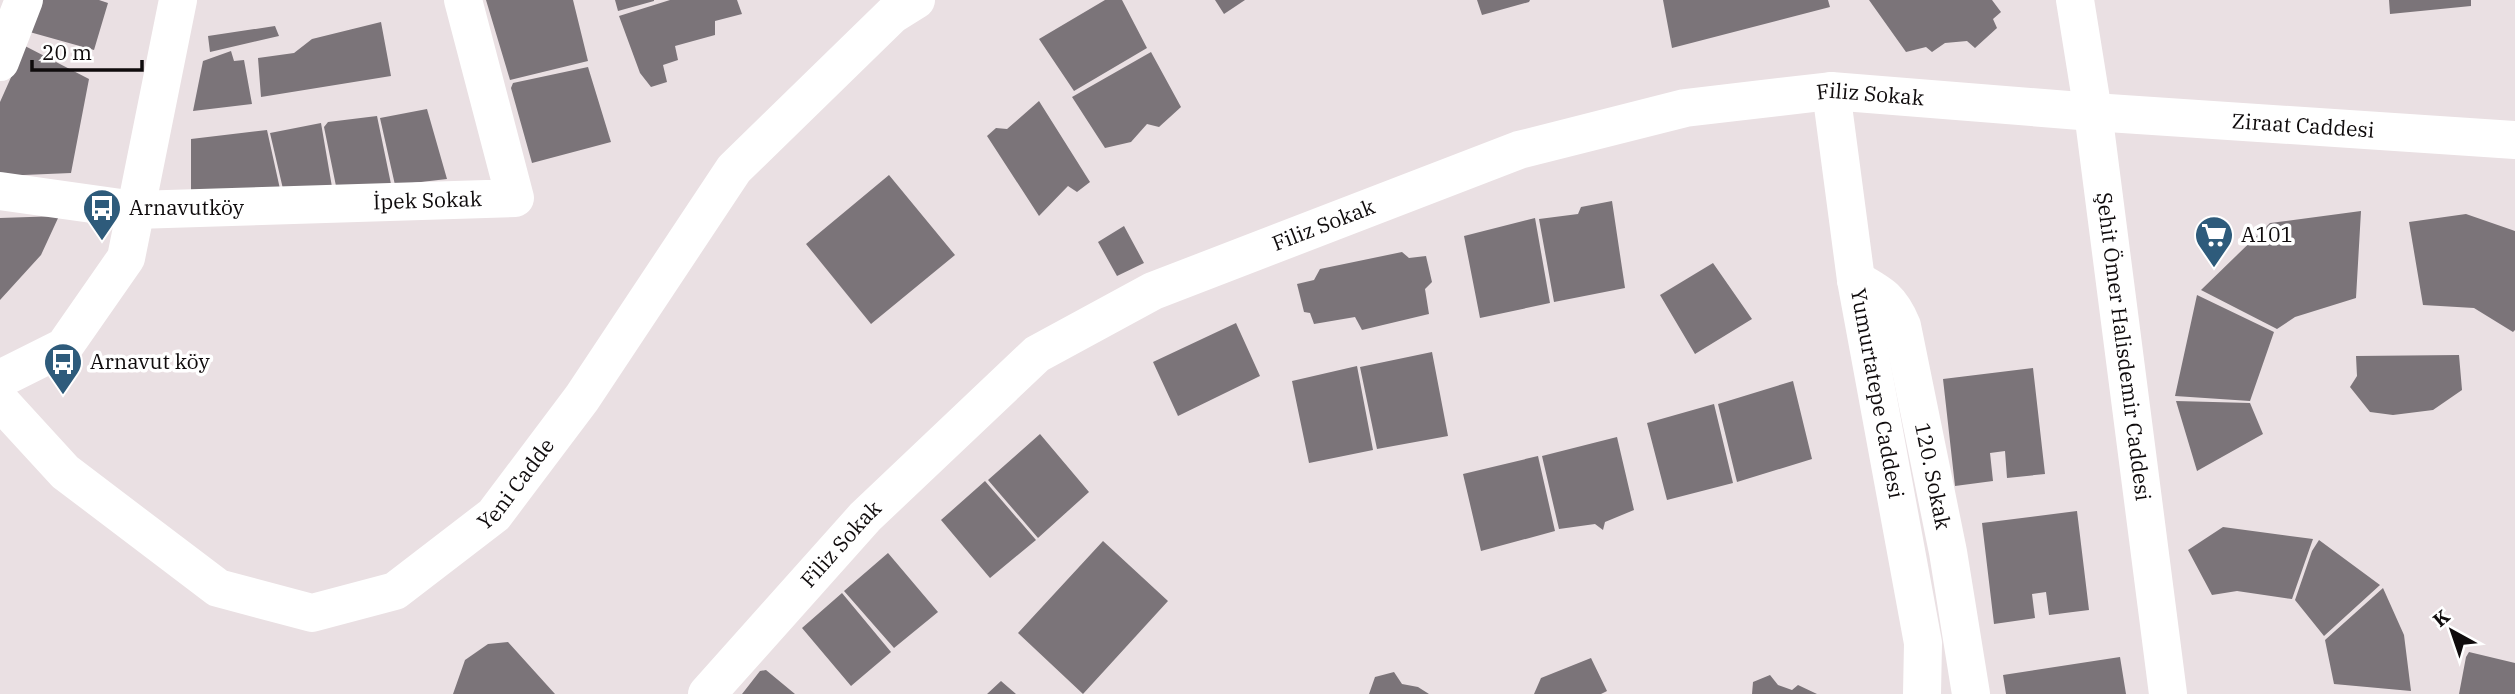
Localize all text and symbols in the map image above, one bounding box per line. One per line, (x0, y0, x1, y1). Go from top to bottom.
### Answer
scale bar (32, 28, 142, 72)
text: 20 m (42, 38, 92, 66)
street label: Filiz Sokak (1815, 76, 1926, 111)
street label: Ziraat Caddesi (2231, 106, 2375, 144)
street label: İpek Sokak (373, 184, 483, 215)
bus stop icon: Arnavutköy (81, 187, 123, 242)
street label: Şehit Ömer Halisdemir Caddesi (2090, 191, 2158, 502)
street label: Filiz Sokak (1268, 192, 1379, 257)
place label: Arnavutköy (129, 193, 245, 221)
supermarket icon: A101 (2193, 214, 2235, 269)
place label: A101 (2241, 220, 2293, 248)
street label: Yumurtatepe Caddesi (1845, 286, 1911, 501)
bus stop icon: Arnavut köy (42, 341, 84, 396)
place label: Arnavut köy (90, 347, 211, 375)
street label: 120. Sokak (1909, 420, 1958, 532)
street label: Yeni Cadde (471, 432, 560, 536)
street label: Filiz Sokak (794, 493, 887, 593)
north arrow (2417, 596, 2487, 666)
text: K (2428, 604, 2455, 632)

